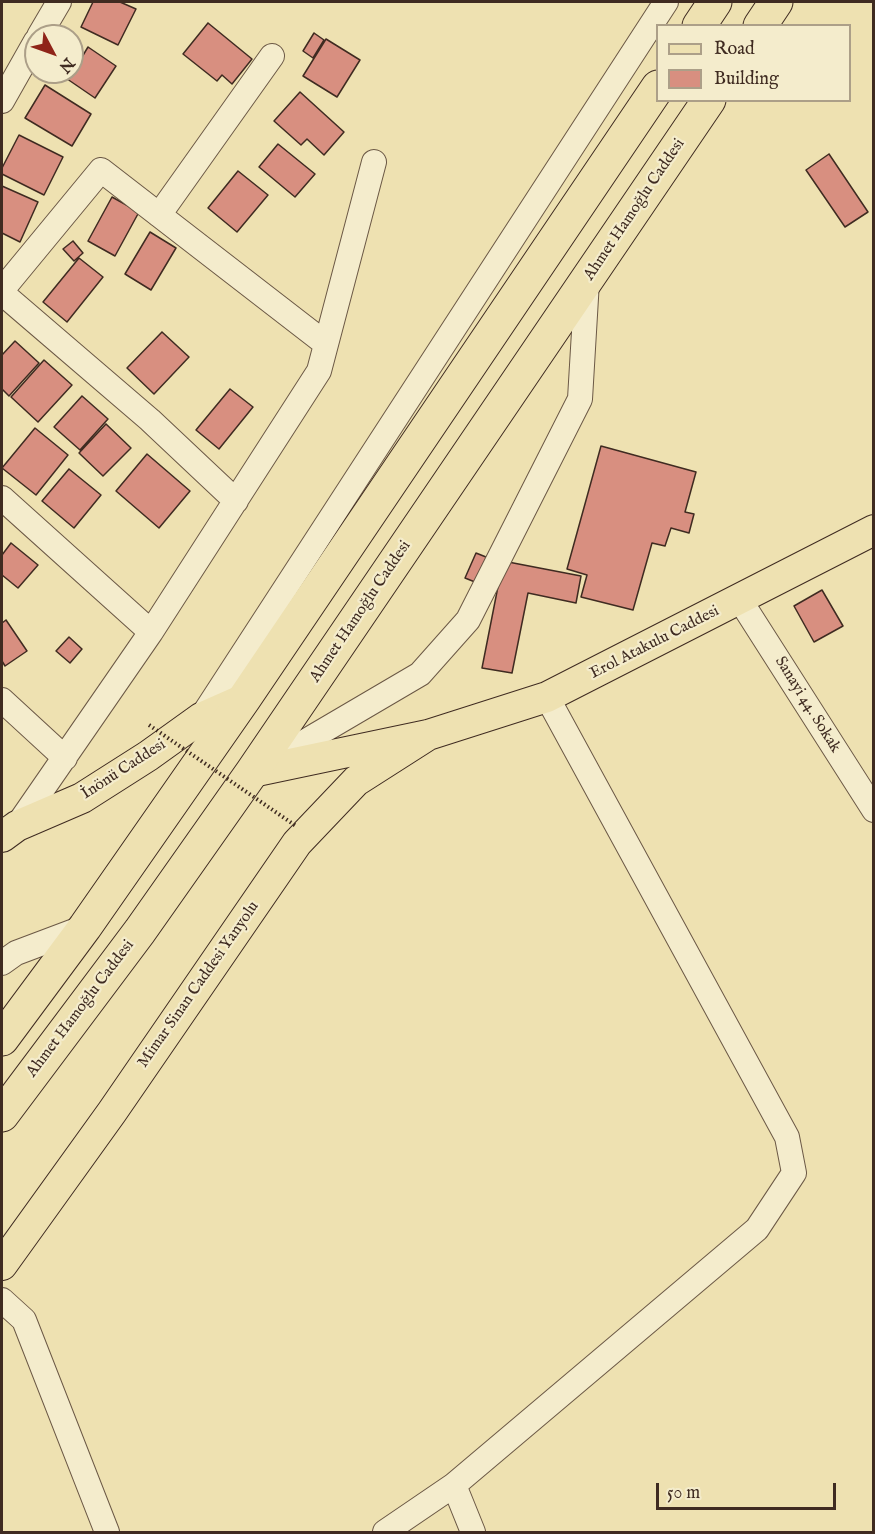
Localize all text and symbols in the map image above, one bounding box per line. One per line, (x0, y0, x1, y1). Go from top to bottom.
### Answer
north arrow (24, 24, 84, 84)
legend (656, 24, 851, 102)
text: Road (714, 38, 755, 61)
text: N (54, 53, 78, 76)
text: Building (714, 68, 779, 91)
street label: Ahmet Hamoğlu Caddesi (580, 135, 690, 285)
street label: Ahmet Hamoğlu Caddesi (306, 537, 416, 687)
street label: Erol Atakulu Caddesi (587, 602, 723, 684)
street label: Sanayi 44. Sokak (770, 653, 844, 757)
street label: İnönü Caddesi (78, 736, 170, 804)
street label: Mimar Sinan Caddesi Yanyolu (134, 898, 264, 1072)
street label: Ahmet Hamoğlu Caddesi (23, 937, 139, 1081)
scale bar (659, 1471, 839, 1509)
text: 50 m (667, 1482, 700, 1505)

